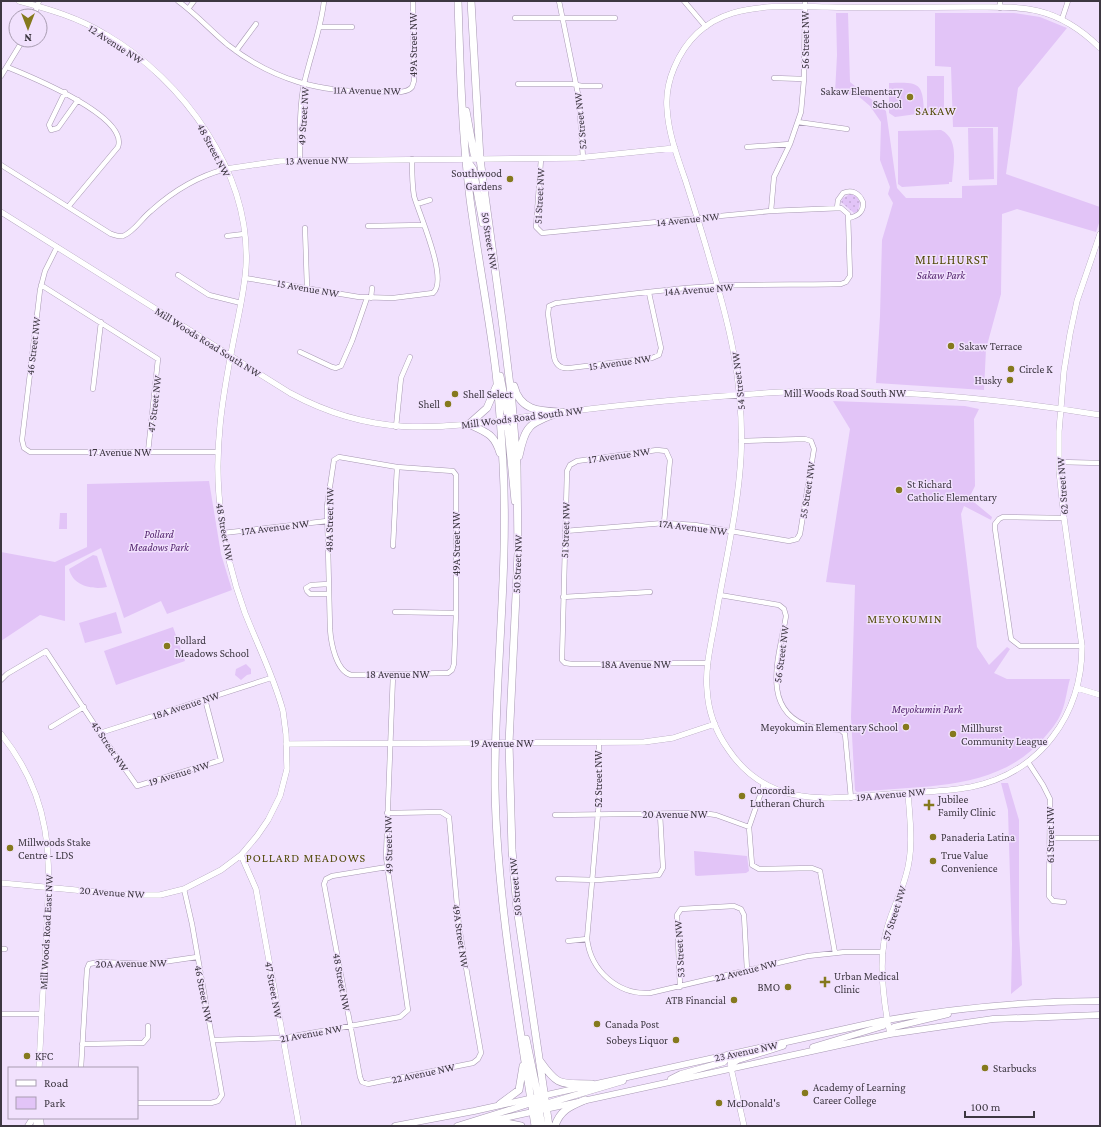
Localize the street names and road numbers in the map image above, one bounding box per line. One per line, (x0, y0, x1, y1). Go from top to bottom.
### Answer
street label: 56 Street NW (799, 10, 811, 69)
street label: 49A Street NW (407, 12, 419, 77)
street label: 12 Avenue NW (86, 22, 146, 67)
street label: 11A Avenue NW (333, 83, 402, 97)
street label: 49 Street NW (295, 86, 311, 146)
street label: 52 Street NW (571, 91, 588, 150)
street label: 48 Street NW (195, 121, 234, 180)
street label: 13 Avenue NW (286, 153, 349, 167)
street label: 51 Street NW (532, 167, 547, 224)
street label: 14 Avenue NW (656, 210, 721, 228)
street label: 50 Street NW (479, 211, 501, 272)
street label: 15 Avenue NW (276, 277, 341, 300)
street label: 14A Avenue NW (664, 281, 735, 297)
street label: Mill Woods Road South NW (153, 304, 264, 380)
street label: 46 Street NW (23, 315, 43, 376)
street label: 54 Street NW (729, 351, 747, 410)
street label: 15 Avenue NW (588, 352, 653, 372)
street label: 47 Street NW (145, 374, 164, 433)
street label: Mill Woods Road South NW (784, 387, 907, 399)
street label: Mill Woods Road South NW (461, 403, 584, 430)
street label: 17 Avenue NW (587, 445, 652, 465)
street label: 17 Avenue NW (89, 446, 152, 458)
street label: 62 Street NW (1054, 456, 1070, 515)
street label: 55 Street NW (797, 460, 818, 519)
street label: 48A Street NW (322, 487, 336, 553)
street label: 51 Street NW (558, 501, 572, 558)
street label: 48 Street NW (214, 502, 236, 563)
street label: 49A Street NW (450, 511, 462, 576)
street label: 17A Avenue NW (240, 517, 311, 537)
street label: 17A Avenue NW (658, 517, 729, 537)
street label: 50 Street NW (510, 534, 524, 594)
street label: 56 Street NW (771, 624, 791, 684)
street label: 18A Avenue NW (601, 658, 672, 670)
street label: 18 Avenue NW (366, 668, 431, 680)
street label: 18A Avenue NW (151, 688, 222, 721)
street label: 45 Street NW (89, 719, 132, 774)
street label: 19 Avenue NW (470, 737, 534, 749)
street label: 52 Street NW (592, 749, 604, 808)
street label: 19 Avenue NW (147, 758, 212, 788)
street label: 19A Avenue NW (856, 785, 927, 803)
street label: 61 Street NW (1044, 806, 1056, 863)
street label: 20 Avenue NW (642, 808, 709, 820)
street label: 49 Street NW (381, 815, 395, 874)
street label: 50 Street NW (506, 856, 524, 917)
street label: Mill Woods Road East NW (37, 873, 55, 990)
street label: 57 Street NW (879, 883, 909, 942)
street label: 20 Avenue NW (79, 884, 146, 900)
street label: 49A Street NW (451, 903, 472, 970)
street label: 53 Street NW (671, 919, 686, 978)
street label: 48 Street NW (331, 952, 353, 1013)
street label: 20A Avenue NW (95, 956, 168, 970)
street label: 22 Avenue NW (713, 956, 780, 984)
street label: 47 Street NW (263, 961, 285, 1020)
street label: 46 Street NW (193, 964, 216, 1025)
street label: 21 Avenue NW (279, 1021, 344, 1044)
street label: 23 Avenue NW (713, 1038, 780, 1064)
street label: 22 Avenue NW (390, 1060, 457, 1086)

